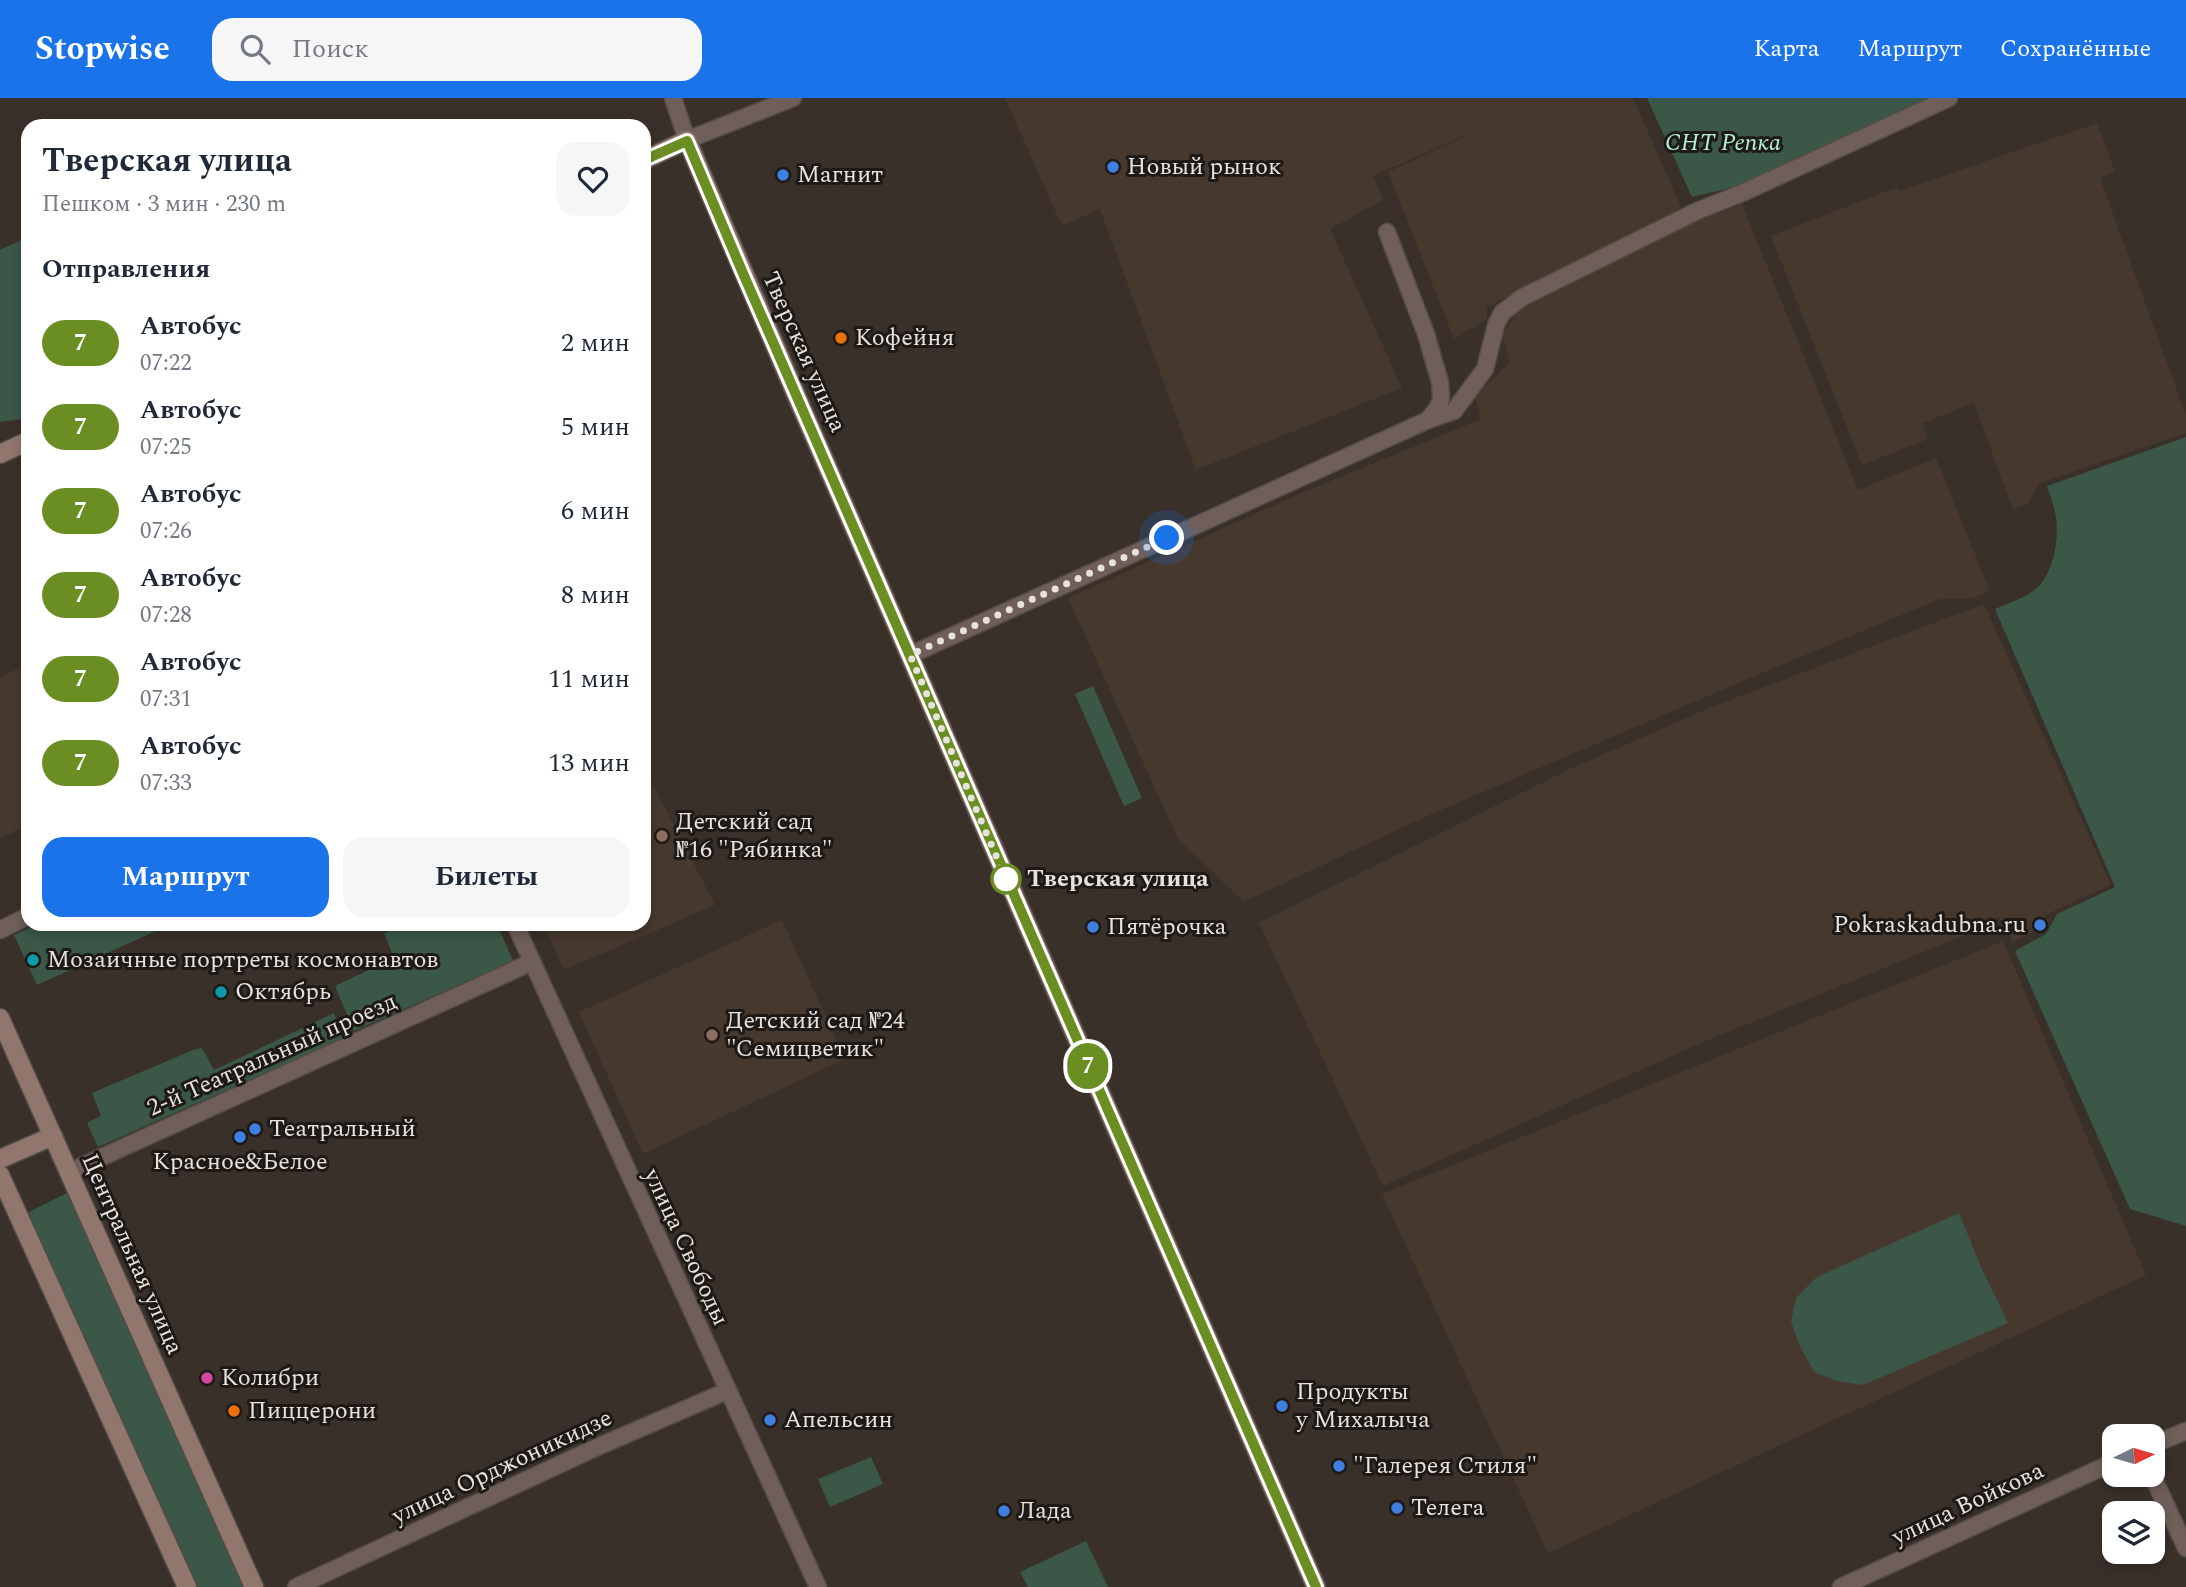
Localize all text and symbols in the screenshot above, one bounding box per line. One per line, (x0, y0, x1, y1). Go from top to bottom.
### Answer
search box (212, 18, 702, 81)
text: Stopwise (35, 24, 170, 74)
text: Поиск (292, 29, 369, 69)
icon: search (236, 30, 274, 68)
text: Карта (1754, 31, 1819, 67)
text: Маршрут (1857, 31, 1962, 67)
text: Сохранённые (2000, 31, 2151, 67)
park label: СНТ Репка (1665, 125, 1781, 161)
text: Тверская улица (42, 136, 292, 186)
button: heart (556, 142, 630, 216)
place label: Новый рынок (1127, 149, 1281, 185)
place label: Магнит (797, 157, 883, 193)
marker: Новый рынок (1105, 159, 1121, 175)
marker: Магнит (775, 167, 791, 183)
text: Пешком · 3 мин · 230 m (42, 187, 286, 222)
text: Отправления (42, 249, 210, 289)
street label: Тверская улица (752, 266, 856, 438)
text: Автобус (140, 306, 242, 346)
place label: Кофейня (855, 320, 954, 356)
text: 2 мин (561, 323, 630, 363)
text: 7 (74, 325, 87, 361)
marker: Кофейня (833, 330, 849, 346)
text: 07:22 (140, 346, 192, 381)
text: Автобус (140, 390, 242, 430)
text: 5 мин (561, 407, 630, 447)
text: 7 (74, 409, 87, 445)
text: 07:25 (140, 430, 192, 465)
text: Автобус (140, 474, 242, 514)
text: 6 мин (561, 491, 630, 531)
text: 7 (74, 493, 87, 529)
text: 07:26 (140, 514, 192, 549)
your location (1149, 520, 1184, 555)
text: Автобус (140, 558, 242, 598)
text: 8 мин (561, 575, 630, 615)
text: 7 (74, 577, 87, 613)
text: 07:28 (140, 598, 192, 633)
text: Автобус (140, 642, 242, 682)
text: 11 мин (548, 659, 630, 699)
text: 7 (74, 661, 87, 697)
text: 07:31 (140, 682, 192, 717)
text: Автобус (140, 726, 242, 766)
text: 13 мин (548, 743, 630, 783)
text: 7 (74, 745, 87, 781)
text: 07:33 (140, 766, 192, 801)
place label: Детский сад №16 "Рябинка" (676, 804, 833, 868)
marker: Детский сад №16 "Рябинка" (654, 828, 670, 844)
button: Маршрут (42, 837, 329, 917)
button: Билеты (343, 837, 630, 917)
place label: Тверская улица (1027, 861, 1209, 897)
marker: Тверская улица (991, 864, 1021, 894)
place label: Pokraskadubna.ru (1833, 907, 2026, 943)
place label: Пятёрочка (1107, 909, 1227, 945)
marker: Pokraskadubna.ru (2032, 917, 2048, 933)
marker: Пятёрочка (1085, 919, 1101, 935)
place label: Мозаичные портреты космонавтов (47, 942, 438, 978)
marker: Мозаичные портреты космонавтов (25, 952, 41, 968)
place label: Октябрь (235, 974, 331, 1010)
street label: 2-й Театральный проезд (141, 984, 403, 1126)
marker: Октябрь (213, 984, 229, 1000)
place label: Детский сад №24 "Семицветик" (726, 1003, 905, 1067)
marker: Детский сад №24 "Семицветик" (704, 1027, 720, 1043)
line badge: 7 (1065, 1043, 1111, 1089)
text: 7 (1081, 1048, 1095, 1084)
place label: Театральный (269, 1111, 416, 1147)
marker: Театральный (247, 1121, 263, 1137)
marker: Красное&Белое (232, 1129, 248, 1145)
place label: Красное&Белое (152, 1144, 328, 1180)
street label: Центральная улица (72, 1148, 193, 1360)
street label: улица Свободы (633, 1162, 738, 1332)
place label: Колибри (221, 1360, 319, 1396)
marker: Колибри (199, 1370, 215, 1386)
place label: Продукты у Михалыча (1295, 1374, 1430, 1438)
place label: Пиццерони (248, 1393, 376, 1429)
marker: Продукты у Михалыча (1274, 1398, 1290, 1414)
street label: улица Орджоникидзе (385, 1400, 618, 1534)
place label: Апельсин (784, 1402, 893, 1438)
marker: Пиццерони (226, 1403, 242, 1419)
marker: Апельсин (762, 1412, 778, 1428)
north arrow (2102, 1424, 2165, 1488)
map controls (2102, 1424, 2165, 1564)
place label: "Галерея Стиля" (1353, 1448, 1537, 1484)
street label: улица Войкова (1885, 1453, 2050, 1555)
marker: "Галерея Стиля" (1331, 1458, 1347, 1474)
place label: Телега (1411, 1490, 1485, 1526)
place label: Лада (1018, 1493, 1072, 1529)
marker: Телега (1389, 1500, 1405, 1516)
button: layers (2102, 1501, 2165, 1564)
marker: Лада (996, 1503, 1012, 1519)

